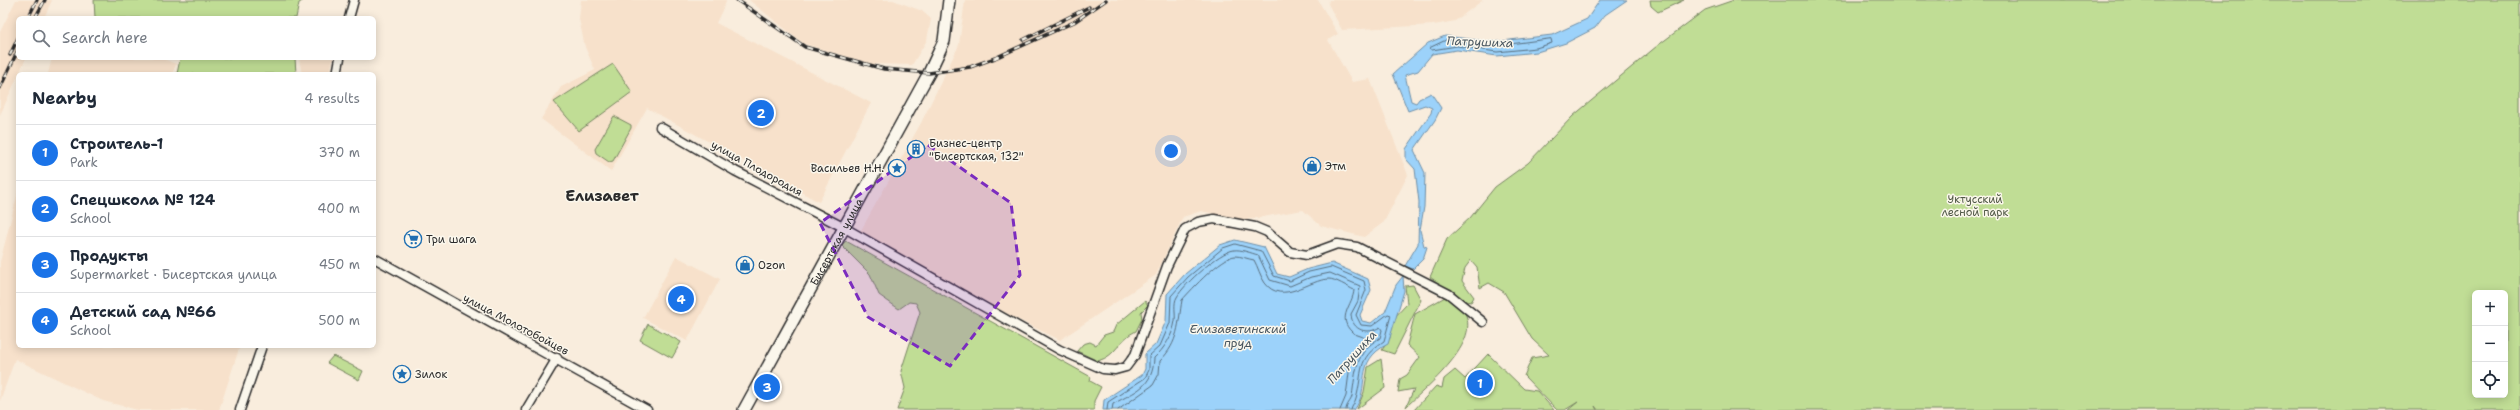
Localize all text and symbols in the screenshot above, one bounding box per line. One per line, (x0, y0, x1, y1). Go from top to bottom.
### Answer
search box (16, 16, 376, 60)
icon: search (30, 27, 52, 49)
text: Search here (62, 28, 148, 48)
water label: Патрушиха (1446, 33, 1514, 51)
text: Nearby (32, 87, 97, 109)
text: 4 results (304, 90, 360, 107)
pin: 2 (748, 98, 774, 128)
text: Строитель-1 (70, 134, 163, 154)
place label: Бизнес-центр "Бисертская, 132" (929, 136, 1024, 164)
street label: улица Плодородия (708, 137, 805, 200)
building icon: Бизнес-центр "Бисертская, 132" (906, 139, 926, 159)
your location (1161, 141, 1181, 161)
text: 1 (42, 144, 48, 161)
text: 370 m (318, 144, 360, 161)
text: Park (70, 154, 98, 171)
shop icon: Этм (1302, 156, 1322, 176)
place icon: Васильев Н.Н. (887, 158, 907, 178)
place label: Этм (1325, 159, 1346, 174)
place label: Васильев Н.Н. (811, 161, 884, 176)
district label: Елизавет (565, 186, 639, 206)
text: Спецшкола № 124 (70, 190, 215, 210)
park label: Уктусский лесной парк (1942, 192, 2008, 220)
street label: Бисертская улица (807, 195, 867, 288)
text: 2 (40, 200, 50, 217)
text: 400 m (317, 200, 360, 217)
text: School (70, 210, 111, 227)
supermarket icon: Три шага (403, 229, 423, 249)
place label: Три шага (426, 232, 476, 247)
text: Продукты (70, 246, 148, 266)
shop icon: Ozon (735, 255, 755, 275)
text: 3 (40, 256, 50, 273)
text: 450 m (319, 256, 360, 273)
place label: Ozon (758, 258, 786, 273)
text: Supermarket · Бисертская улица (70, 266, 277, 283)
pin: 4 (668, 284, 694, 314)
street label: улица Молотобойцев (460, 290, 571, 359)
map controls (2472, 290, 2508, 398)
button: + (2472, 290, 2508, 326)
text: Детский сад №66 (70, 302, 216, 322)
text: 4 (40, 312, 50, 329)
text: 500 m (318, 312, 360, 329)
water label: Елизаветинский пруд (1190, 321, 1286, 351)
text: School (70, 322, 111, 339)
button: − (2472, 326, 2508, 362)
water label: Патрушиха (1324, 327, 1380, 387)
button: locate (2472, 362, 2508, 398)
place icon: Зилок (392, 364, 412, 384)
place label: Зилок (415, 367, 447, 382)
pin: 1 (1467, 368, 1493, 398)
pin: 3 (754, 372, 780, 402)

